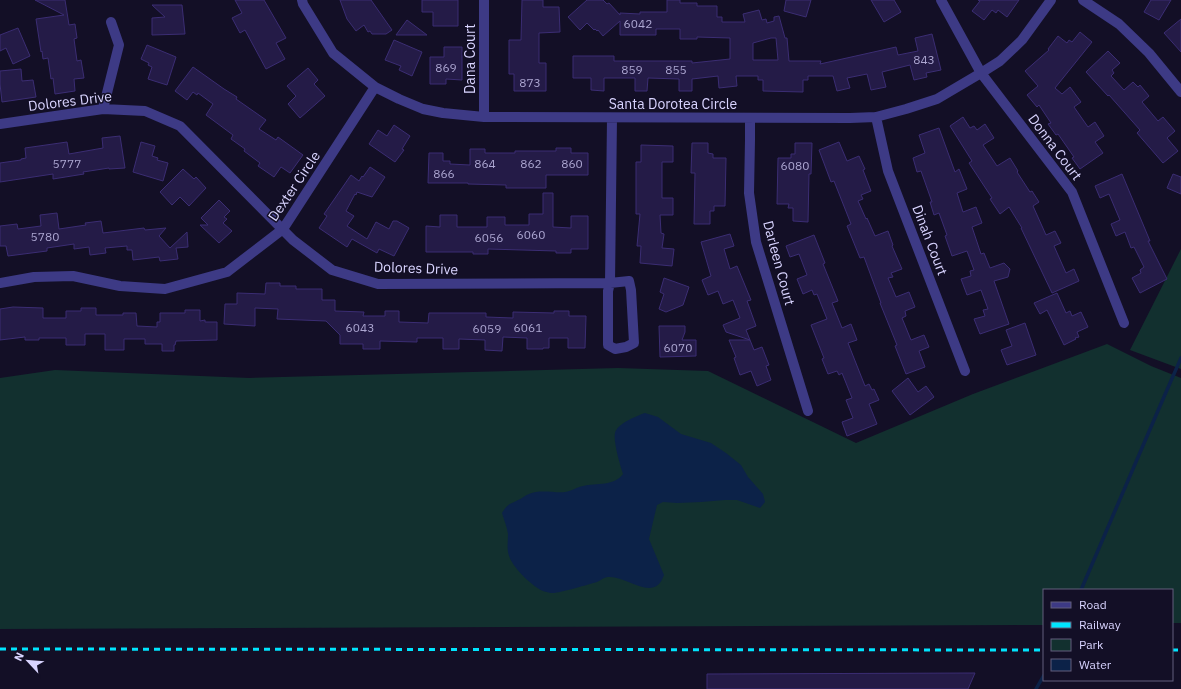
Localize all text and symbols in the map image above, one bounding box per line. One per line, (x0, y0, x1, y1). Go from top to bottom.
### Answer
house number: 6042 (624, 16, 652, 31)
street label: Dana Court (461, 24, 479, 94)
house number: 843 (913, 52, 935, 67)
house number: 869 (435, 60, 457, 75)
house number: 859 (621, 62, 643, 77)
house number: 855 (665, 62, 687, 77)
house number: 873 (519, 75, 541, 90)
street label: Dolores Drive (27, 87, 113, 115)
street label: Santa Dorotea Circle (609, 95, 738, 113)
street label: Donna Court (1024, 110, 1086, 184)
street label: Dexter Circle (264, 147, 324, 225)
house number: 5777 (53, 156, 81, 171)
house number: 864 (474, 156, 496, 171)
house number: 862 (520, 156, 542, 171)
house number: 860 (561, 156, 583, 171)
house number: 6080 (781, 158, 809, 173)
house number: 866 (433, 166, 455, 181)
street label: Dinah Court (908, 202, 952, 278)
street label: Darleen Court (759, 219, 799, 307)
house number: 6060 (517, 227, 545, 242)
house number: 5780 (31, 229, 59, 244)
house number: 6056 (475, 230, 503, 245)
street label: Dolores Drive (374, 258, 459, 278)
house number: 6043 (346, 320, 374, 335)
house number: 6061 (514, 320, 542, 335)
house number: 6059 (473, 321, 501, 336)
house number: 6070 (664, 340, 692, 355)
legend (1043, 589, 1173, 681)
text: Road (1079, 597, 1107, 612)
text: Railway (1079, 617, 1121, 632)
text: Park (1079, 637, 1104, 652)
north arrow (8, 641, 48, 681)
text: N (11, 650, 27, 663)
text: Water (1079, 657, 1112, 672)

